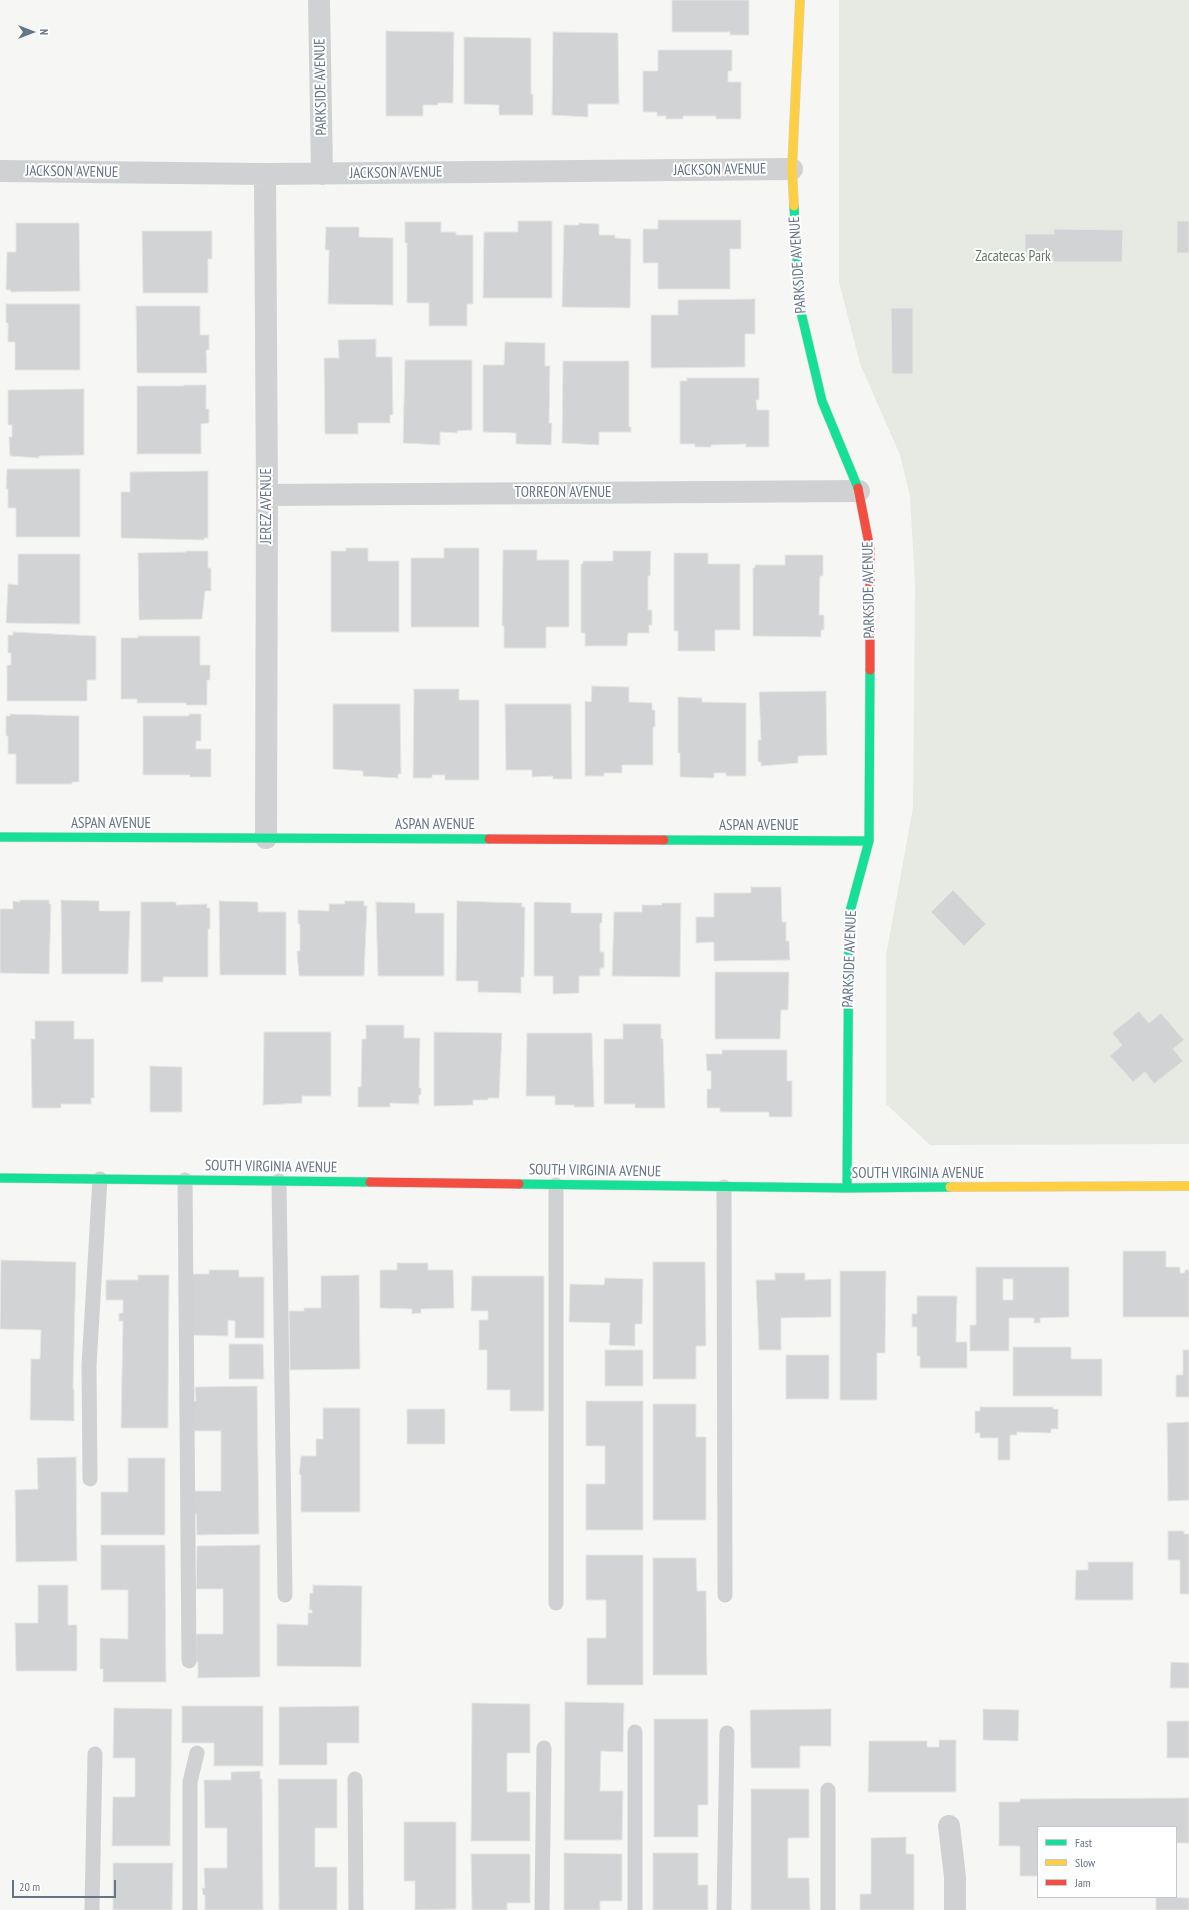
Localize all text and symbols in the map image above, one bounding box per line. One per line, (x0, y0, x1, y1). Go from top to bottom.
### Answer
north arrow (12, 12, 52, 52)
text: N (37, 29, 51, 35)
street label: PARKSIDE AVENUE (311, 38, 331, 136)
street label: JACKSON AVENUE (673, 160, 767, 180)
street label: JACKSON AVENUE (25, 162, 119, 182)
street label: JACKSON AVENUE (349, 163, 443, 183)
street label: PARKSIDE AVENUE (786, 216, 810, 314)
park label: Zacatecas Park (975, 248, 1051, 266)
street label: JEREZ AVENUE (258, 468, 276, 544)
street label: TORREON AVENUE (515, 484, 611, 502)
street label: PARKSIDE AVENUE (859, 541, 879, 639)
street label: ASPAN AVENUE (71, 815, 151, 833)
street label: ASPAN AVENUE (395, 816, 475, 834)
street label: ASPAN AVENUE (719, 817, 799, 835)
street label: PARKSIDE AVENUE (839, 910, 861, 1008)
street label: SOUTH VIRGINIA AVENUE (205, 1157, 337, 1177)
street label: SOUTH VIRGINIA AVENUE (529, 1161, 661, 1181)
street label: SOUTH VIRGINIA AVENUE (852, 1165, 984, 1183)
legend (1037, 1826, 1177, 1898)
text: Fast (1075, 1835, 1092, 1850)
text: Slow (1075, 1855, 1095, 1870)
scale bar (14, 1872, 118, 1898)
text: Jam (1075, 1875, 1091, 1890)
text: 20 m (19, 1879, 40, 1894)

